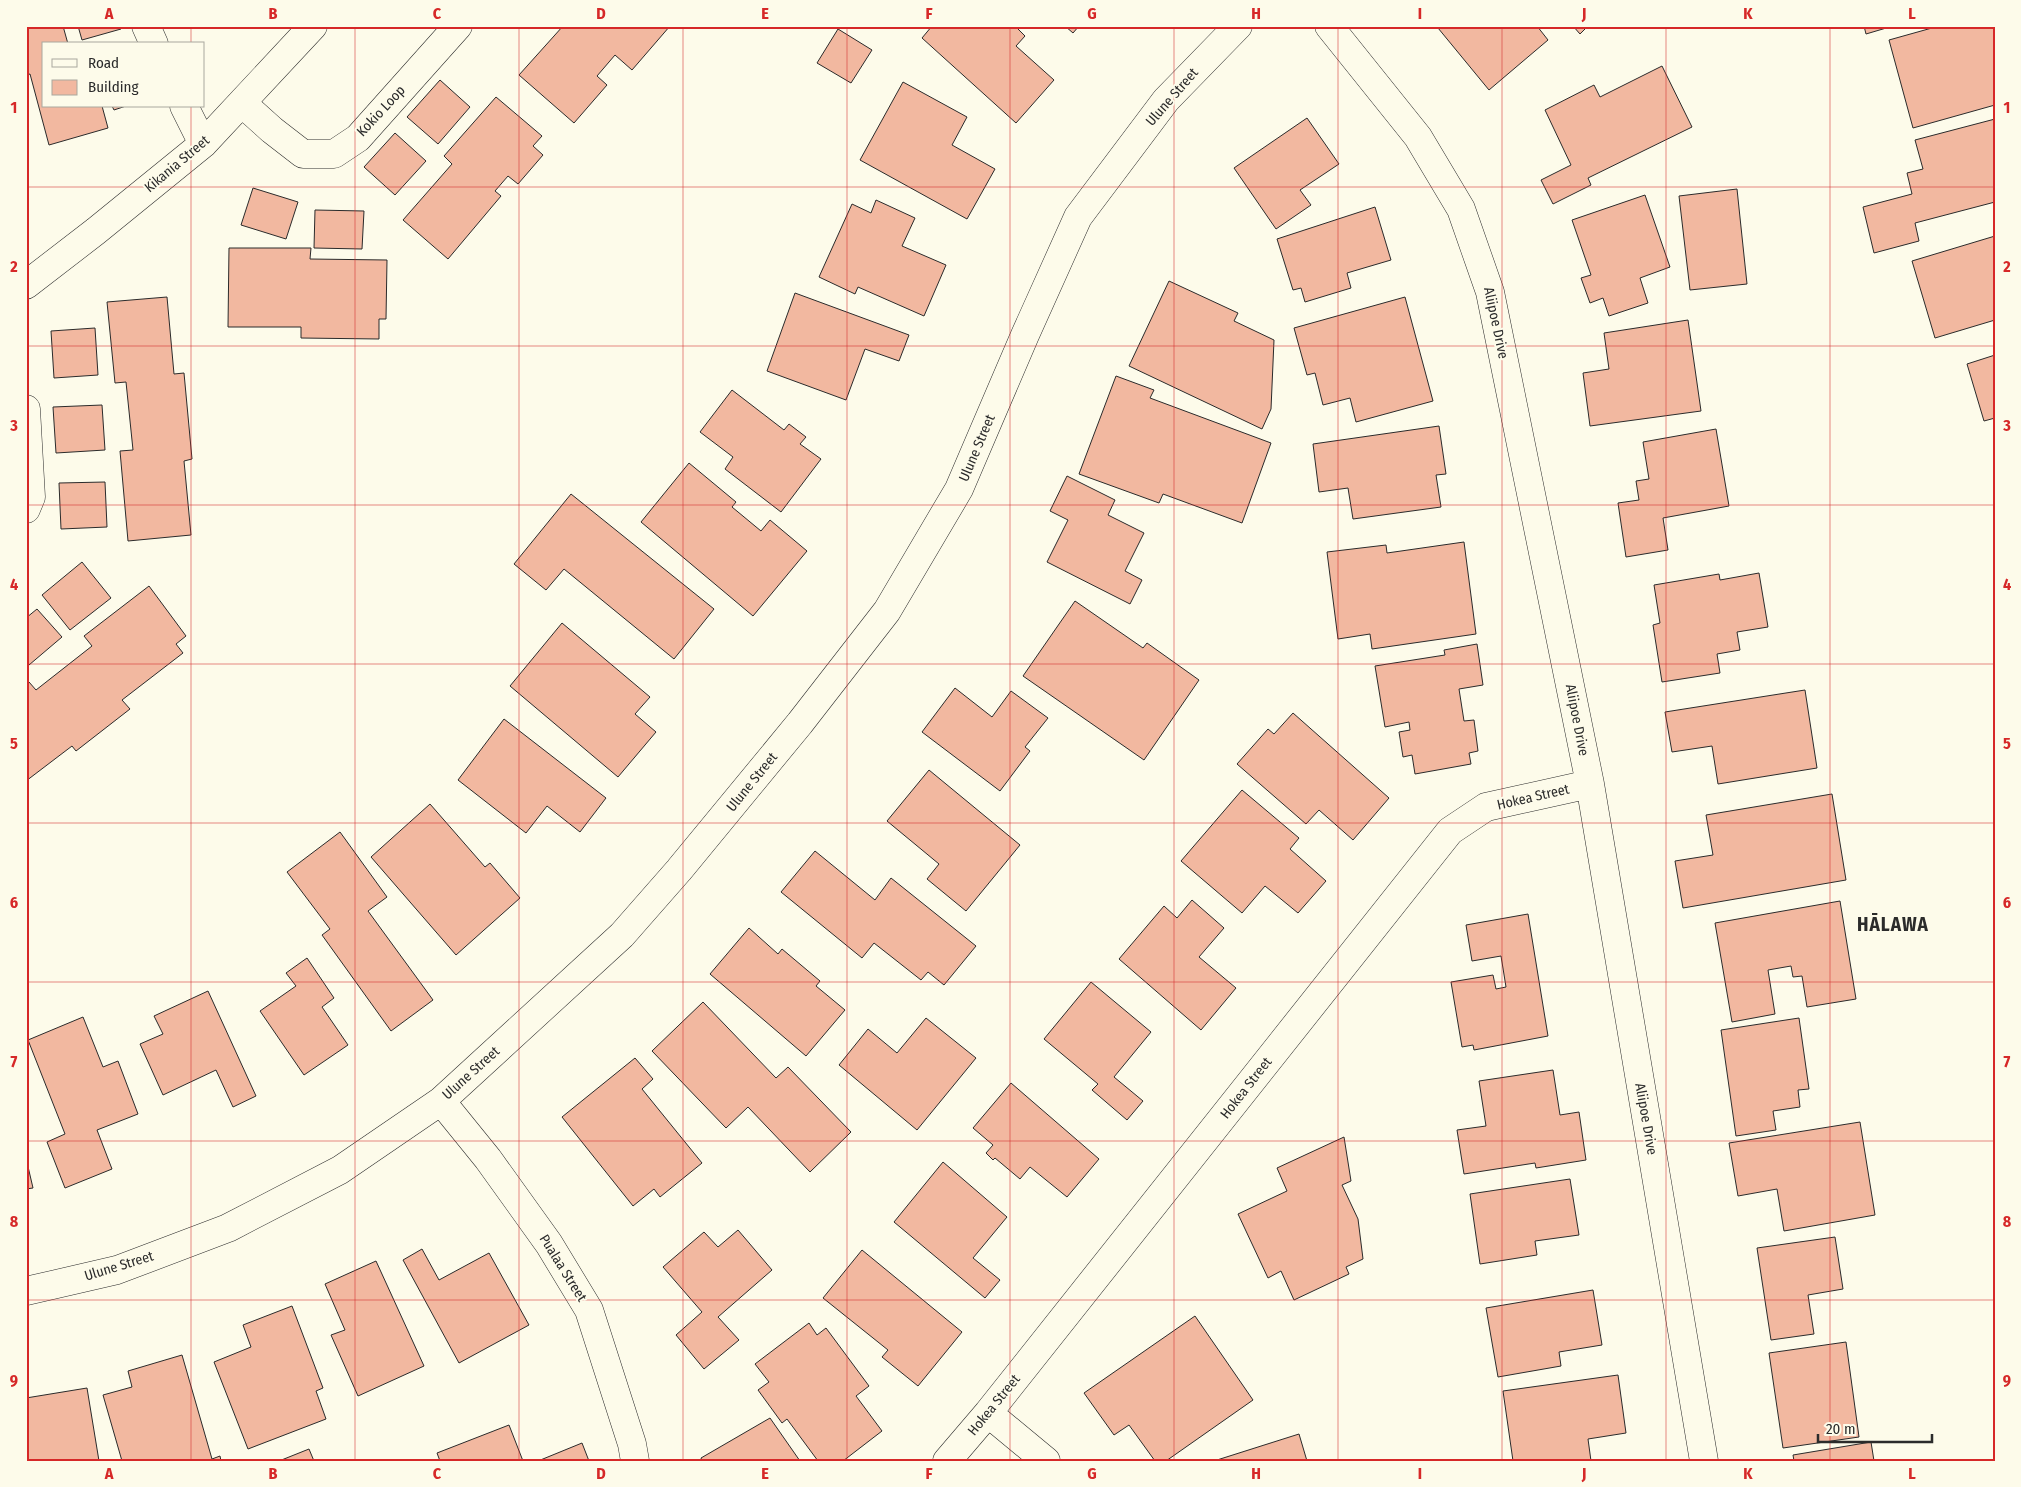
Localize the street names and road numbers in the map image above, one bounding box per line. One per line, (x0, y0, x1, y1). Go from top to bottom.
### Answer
street label: Ulune Street (1142, 64, 1202, 129)
street label: Kokio Loop (353, 82, 409, 140)
street label: Kikania Street (141, 132, 213, 196)
street label: Aliipoe Drive (1480, 286, 1512, 360)
street label: Ulune Street (955, 411, 999, 484)
street label: Aliipoe Drive (1562, 683, 1592, 757)
street label: Ulune Street (723, 749, 781, 815)
street label: Hokea Street (1495, 780, 1571, 814)
street label: Ulune Street (439, 1043, 503, 1103)
street label: Hokea Street (1217, 1053, 1276, 1122)
street label: Aliipoe Drive (1631, 1082, 1661, 1156)
street label: Pualaa Street (536, 1231, 591, 1305)
street label: Ulune Street (82, 1247, 156, 1285)
street label: Hokea Street (964, 1371, 1024, 1439)

